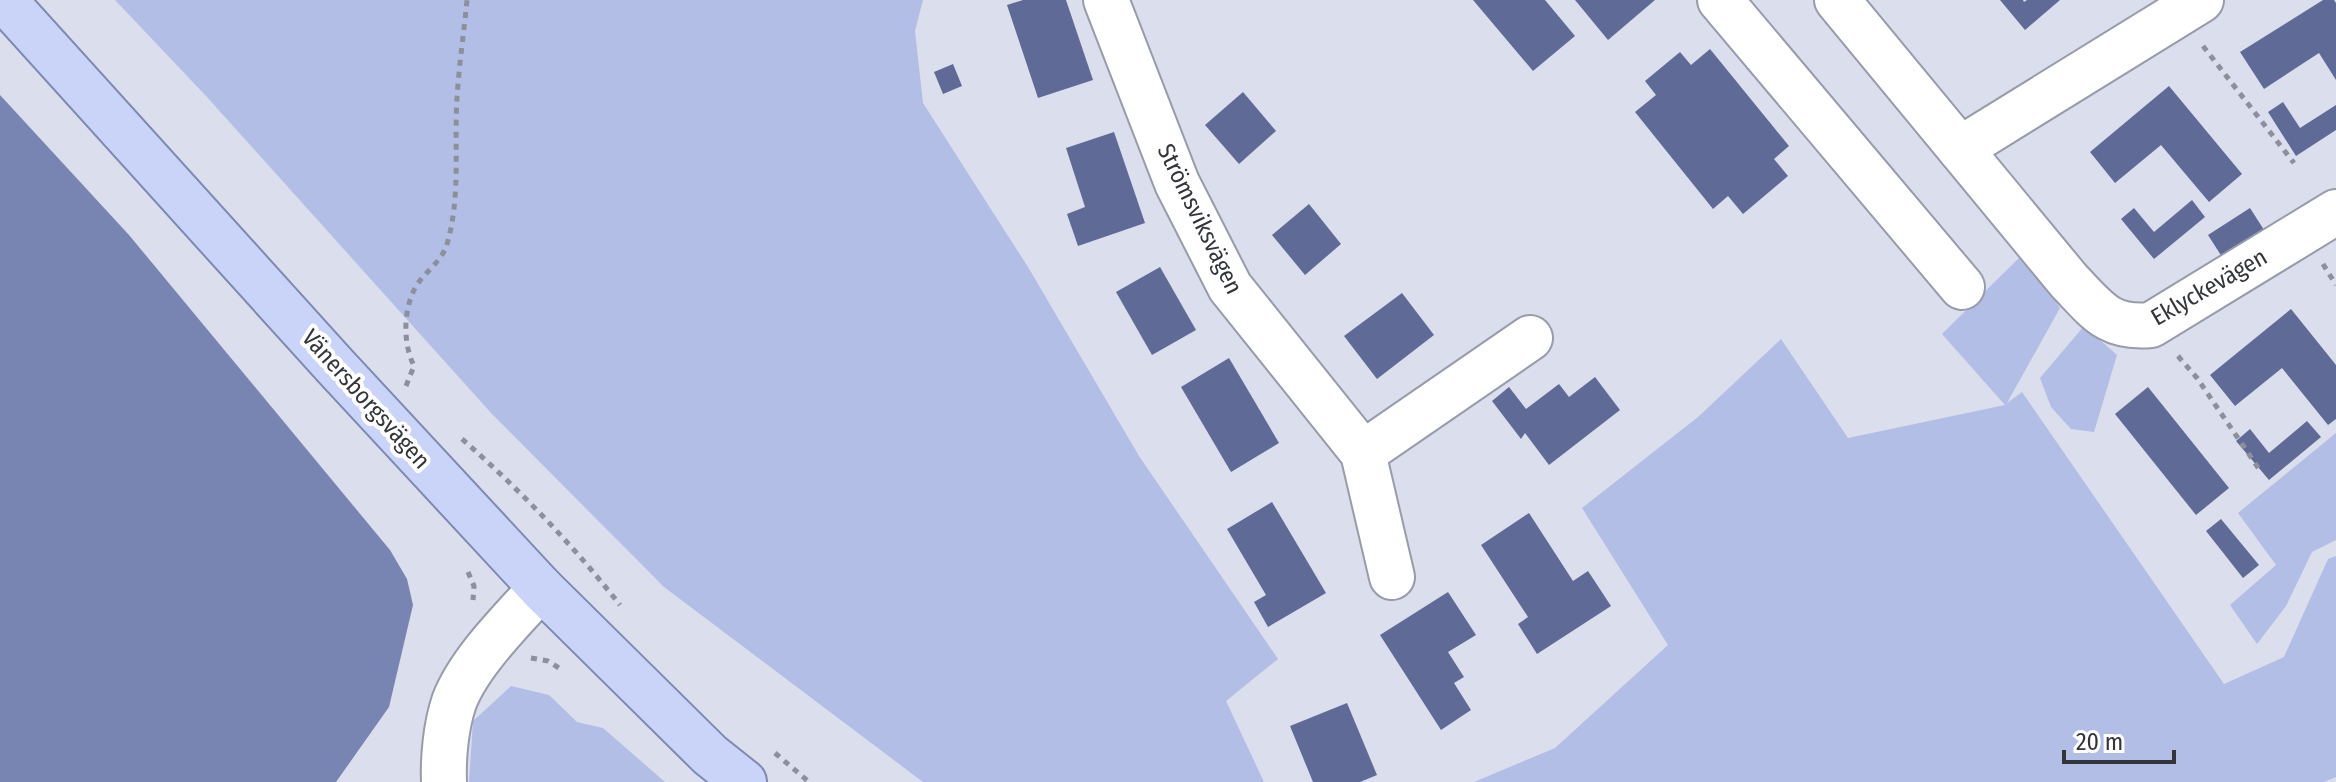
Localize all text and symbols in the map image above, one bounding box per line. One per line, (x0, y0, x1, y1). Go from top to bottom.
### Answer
street label: Strömsviksvägen (1152, 139, 1248, 299)
street label: Eklyckevägen (2146, 243, 2272, 331)
street label: Vänersborgsvägen (296, 324, 436, 474)
scale bar (2064, 714, 2174, 764)
text: 20 m (2076, 728, 2123, 756)

